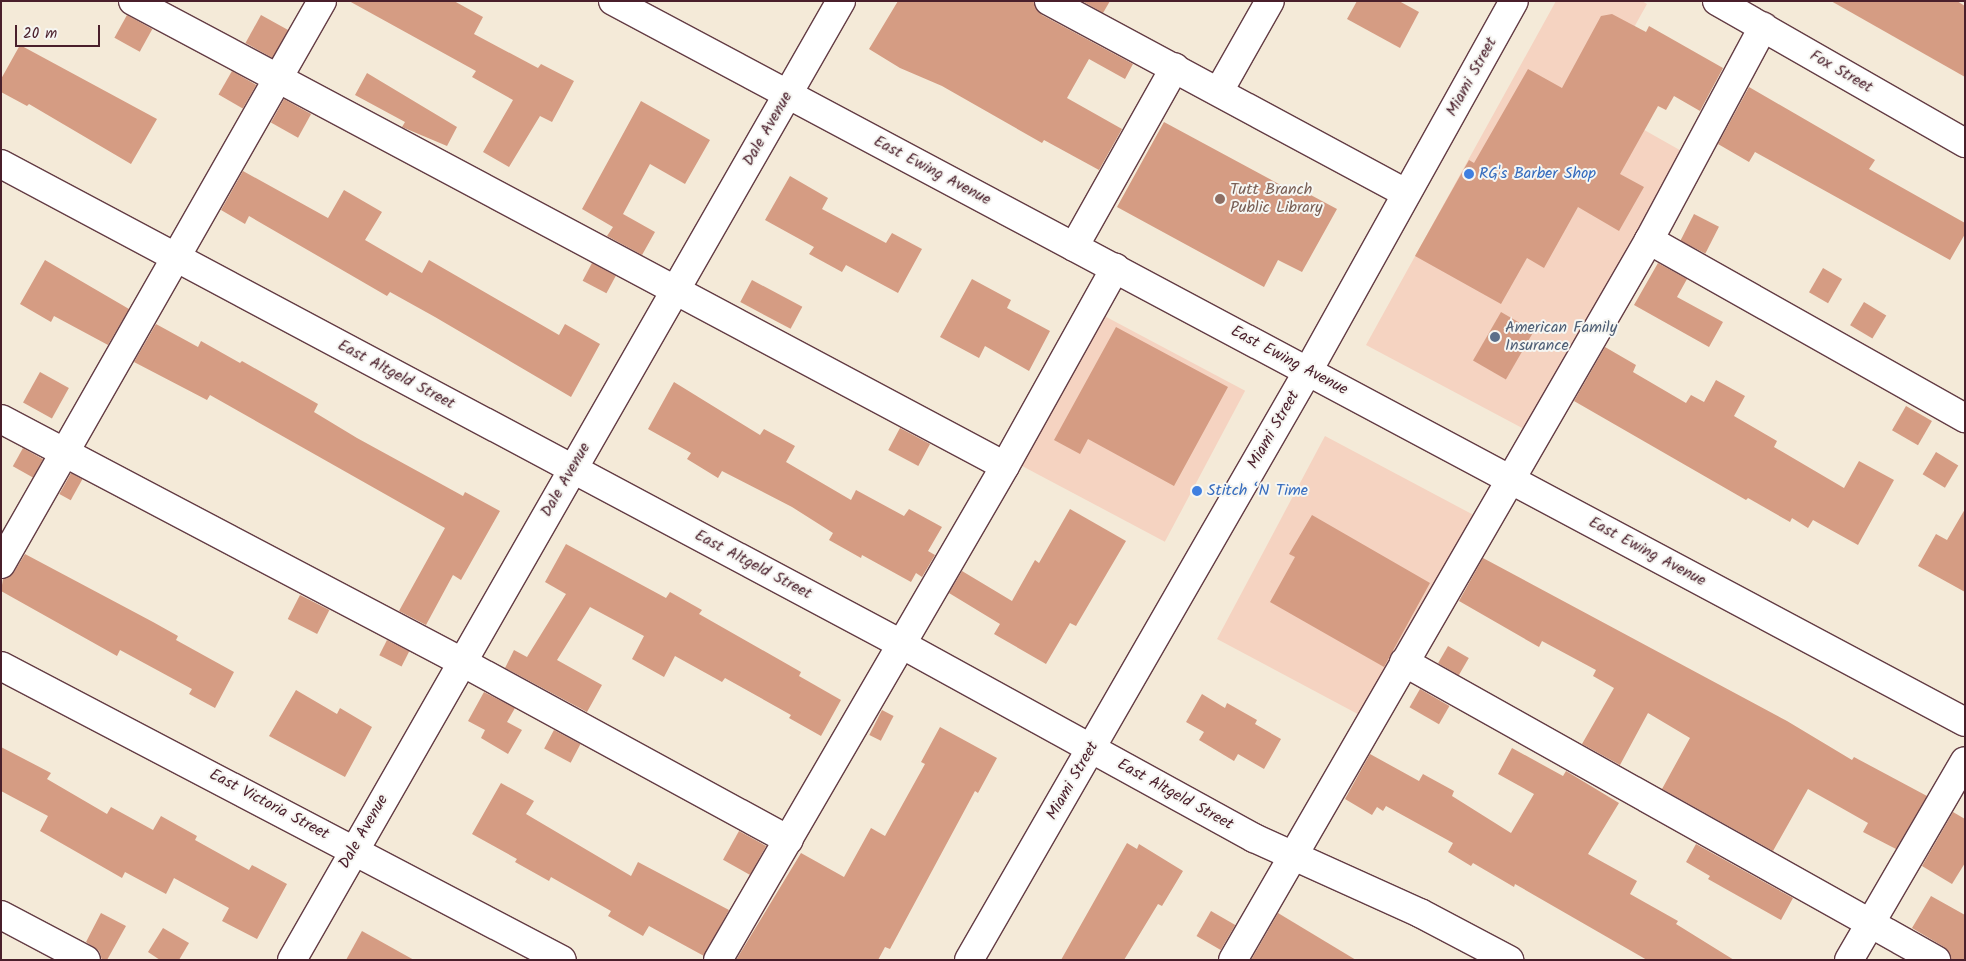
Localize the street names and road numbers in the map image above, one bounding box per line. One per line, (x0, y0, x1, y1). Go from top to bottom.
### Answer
street label: Miami Street (1442, 34, 1502, 120)
street label: Fox Street (1806, 46, 1876, 98)
street label: Dale Avenue (739, 88, 797, 170)
street label: East Ewing Avenue (870, 132, 994, 210)
street label: East Ewing Avenue (1227, 322, 1351, 400)
street label: East Altgeld Street (334, 336, 458, 414)
street label: Miami Street (1244, 387, 1304, 473)
street label: Dale Avenue (537, 439, 595, 521)
street label: East Ewing Avenue (1585, 513, 1709, 591)
street label: East Altgeld Street (691, 526, 815, 604)
street label: Miami Street (1043, 738, 1103, 824)
street label: East Altgeld Street (1114, 755, 1236, 835)
street label: East Victoria Street (206, 765, 332, 845)
street label: Dale Avenue (335, 791, 393, 873)

